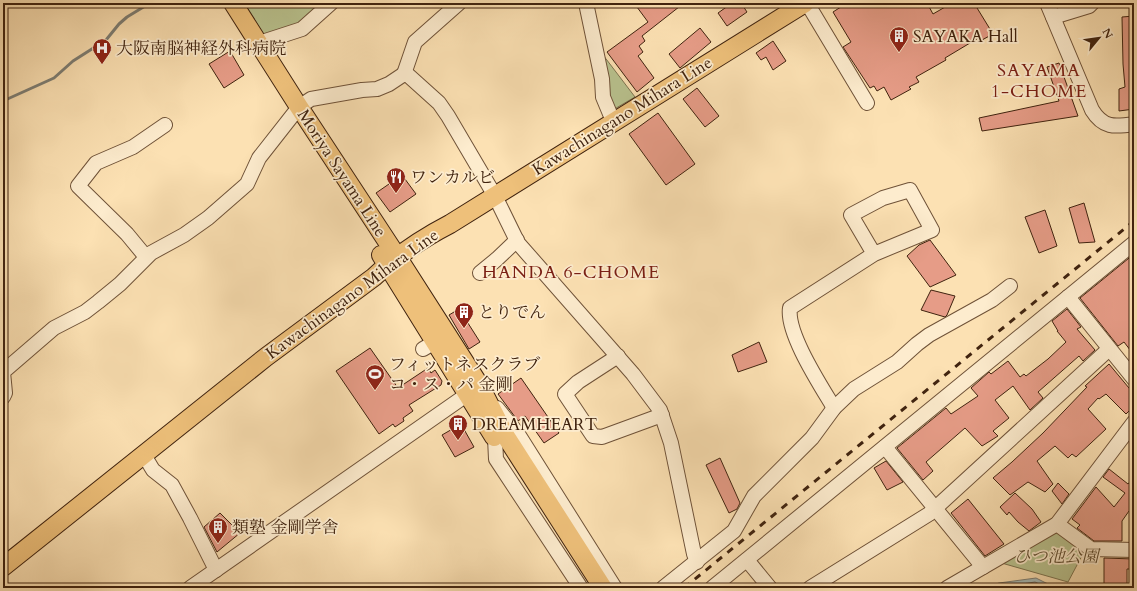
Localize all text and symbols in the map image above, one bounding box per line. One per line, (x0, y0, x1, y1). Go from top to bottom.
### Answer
north arrow (1079, 18, 1119, 58)
building icon: SAYAKA Hall (888, 25, 910, 53)
place label: SAYAKA Hall (913, 25, 1019, 48)
text: N (1098, 26, 1116, 42)
hospital icon: 大阪南脳神経外科病院 (91, 37, 113, 65)
place label: 大阪南脳神経外科病院 (116, 37, 286, 60)
street label: Kawachinagano Mihara Line (528, 51, 716, 181)
district label: SAYAMA 1-CHOME (991, 58, 1087, 104)
street label: Moriya Sayama Line (292, 105, 392, 241)
restaurant icon: ワンカルビ (385, 166, 407, 194)
place label: ワンカルビ (410, 166, 495, 189)
street label: Kawachinagano Mihara Line (261, 224, 443, 364)
district label: HANDA 6-CHOME (482, 260, 660, 285)
building icon: とりでん (453, 301, 475, 329)
place label: とりでん (478, 301, 546, 324)
place label: フィットネスクラブ コ・ス・パ 金剛 (389, 353, 540, 396)
sports icon: フィットネスクラブ コ・ス・パ 金剛 (364, 363, 386, 391)
building icon: DREAMHEART (447, 413, 469, 441)
place label: DREAMHEART (472, 413, 597, 436)
building icon: 類塾 金剛学舎 (207, 516, 229, 544)
place label: 類塾 金剛学舎 (232, 516, 339, 539)
park label: ひつ池公園 (1014, 545, 1101, 568)

